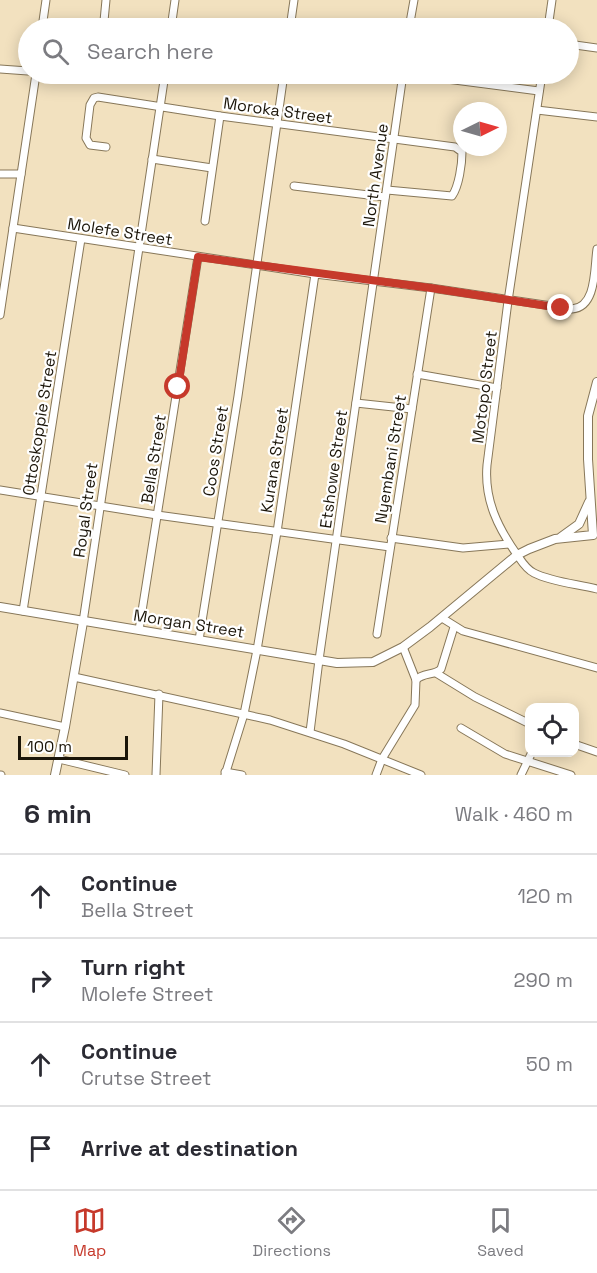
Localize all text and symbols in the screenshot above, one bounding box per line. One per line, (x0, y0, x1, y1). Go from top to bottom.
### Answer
search box (18, 18, 579, 84)
icon: search (39, 35, 72, 68)
text: Search here (87, 37, 214, 65)
street label: Moroka Street (222, 92, 334, 129)
north arrow (453, 102, 507, 156)
street label: North Avenue (358, 122, 393, 228)
street label: Molefe Street (66, 213, 174, 250)
route end (547, 294, 573, 320)
street label: Motopo Street (467, 329, 502, 445)
street label: Ottoskoppie Street (18, 349, 61, 497)
route start (164, 373, 190, 399)
street label: Nyembani Street (370, 393, 411, 525)
street label: Coos Street (198, 404, 233, 498)
street label: Kurana Street (256, 406, 293, 514)
street label: Etshowe Street (315, 408, 352, 530)
street label: Bella Street (136, 413, 171, 505)
street label: Royal Street (68, 461, 103, 559)
street label: Morgan Street (132, 604, 246, 643)
map controls (525, 703, 579, 757)
button: locate (525, 703, 579, 757)
scale bar (18, 733, 128, 760)
text: 100 m (27, 736, 72, 757)
text: 6 min (24, 797, 92, 831)
text: Walk · 460 m (455, 801, 573, 827)
text: Continue (81, 869, 177, 897)
icon: ahead (24, 880, 57, 913)
text: 120 m (517, 883, 573, 909)
text: Bella Street (81, 897, 194, 923)
text: Turn right (81, 953, 186, 981)
icon: right (24, 964, 57, 997)
text: 290 m (514, 967, 573, 993)
text: Molefe Street (81, 981, 213, 1007)
text: Continue (81, 1037, 177, 1065)
icon: ahead (24, 1048, 57, 1081)
text: 50 m (526, 1051, 573, 1077)
text: Crutse Street (81, 1065, 211, 1091)
icon: arrive (24, 1132, 57, 1165)
text: Arrive at destination (81, 1134, 298, 1162)
tab: Map (73, 1204, 106, 1261)
tab: Directions (253, 1204, 331, 1261)
tab: Saved (477, 1204, 524, 1261)

